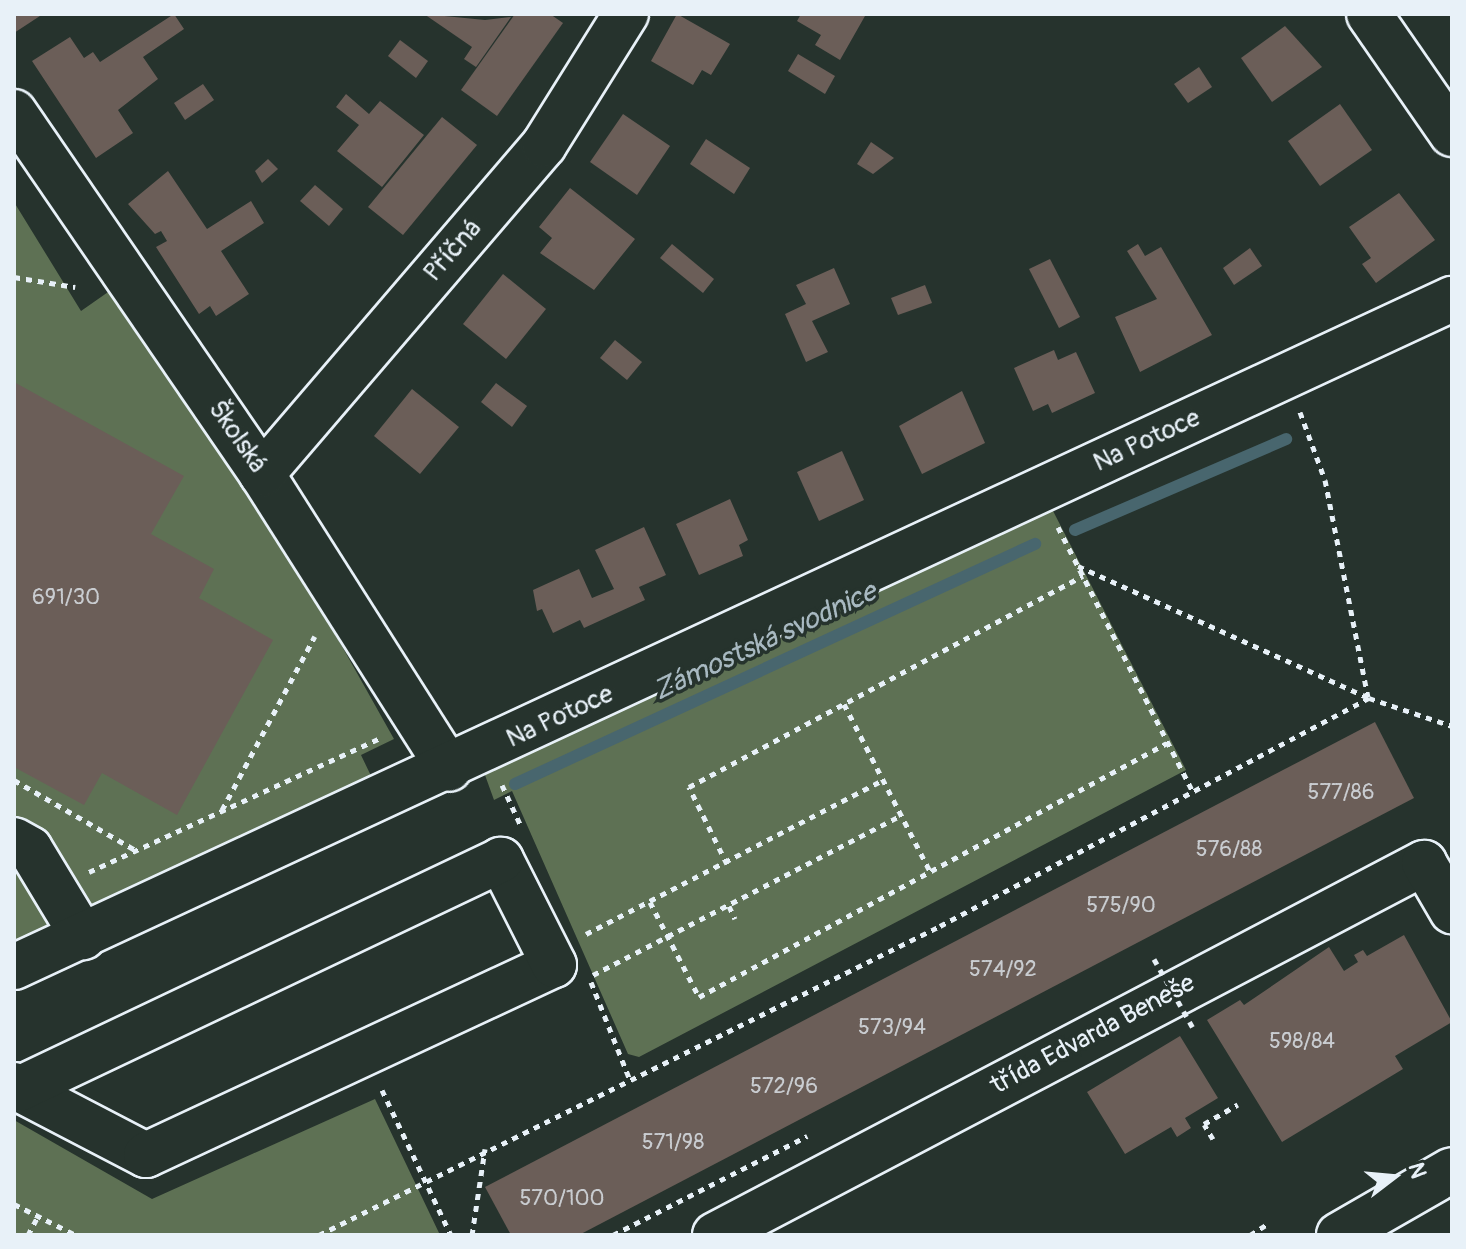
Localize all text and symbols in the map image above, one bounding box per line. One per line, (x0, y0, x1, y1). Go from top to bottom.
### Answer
street label: Příčná (418, 214, 488, 288)
street label: Školská (201, 395, 273, 479)
street label: Na Potoce (1089, 403, 1205, 479)
water label: Zámostská svodnice (648, 576, 882, 708)
house number: 691/30 (32, 585, 100, 611)
street label: Na Potoce (502, 679, 618, 755)
house number: 577/86 (1308, 780, 1374, 806)
house number: 576/88 (1196, 837, 1262, 863)
house number: 575/90 (1086, 893, 1156, 919)
house number: 574/92 (969, 957, 1037, 983)
street label: třída Edvarda Beneše (986, 968, 1200, 1102)
house number: 573/94 (858, 1015, 926, 1041)
house number: 598/84 (1269, 1029, 1335, 1055)
house number: 572/96 (750, 1074, 818, 1100)
house number: 571/98 (642, 1130, 704, 1156)
north arrow (1354, 1137, 1434, 1217)
text: N (1402, 1159, 1433, 1181)
house number: 570/100 (519, 1186, 605, 1212)

